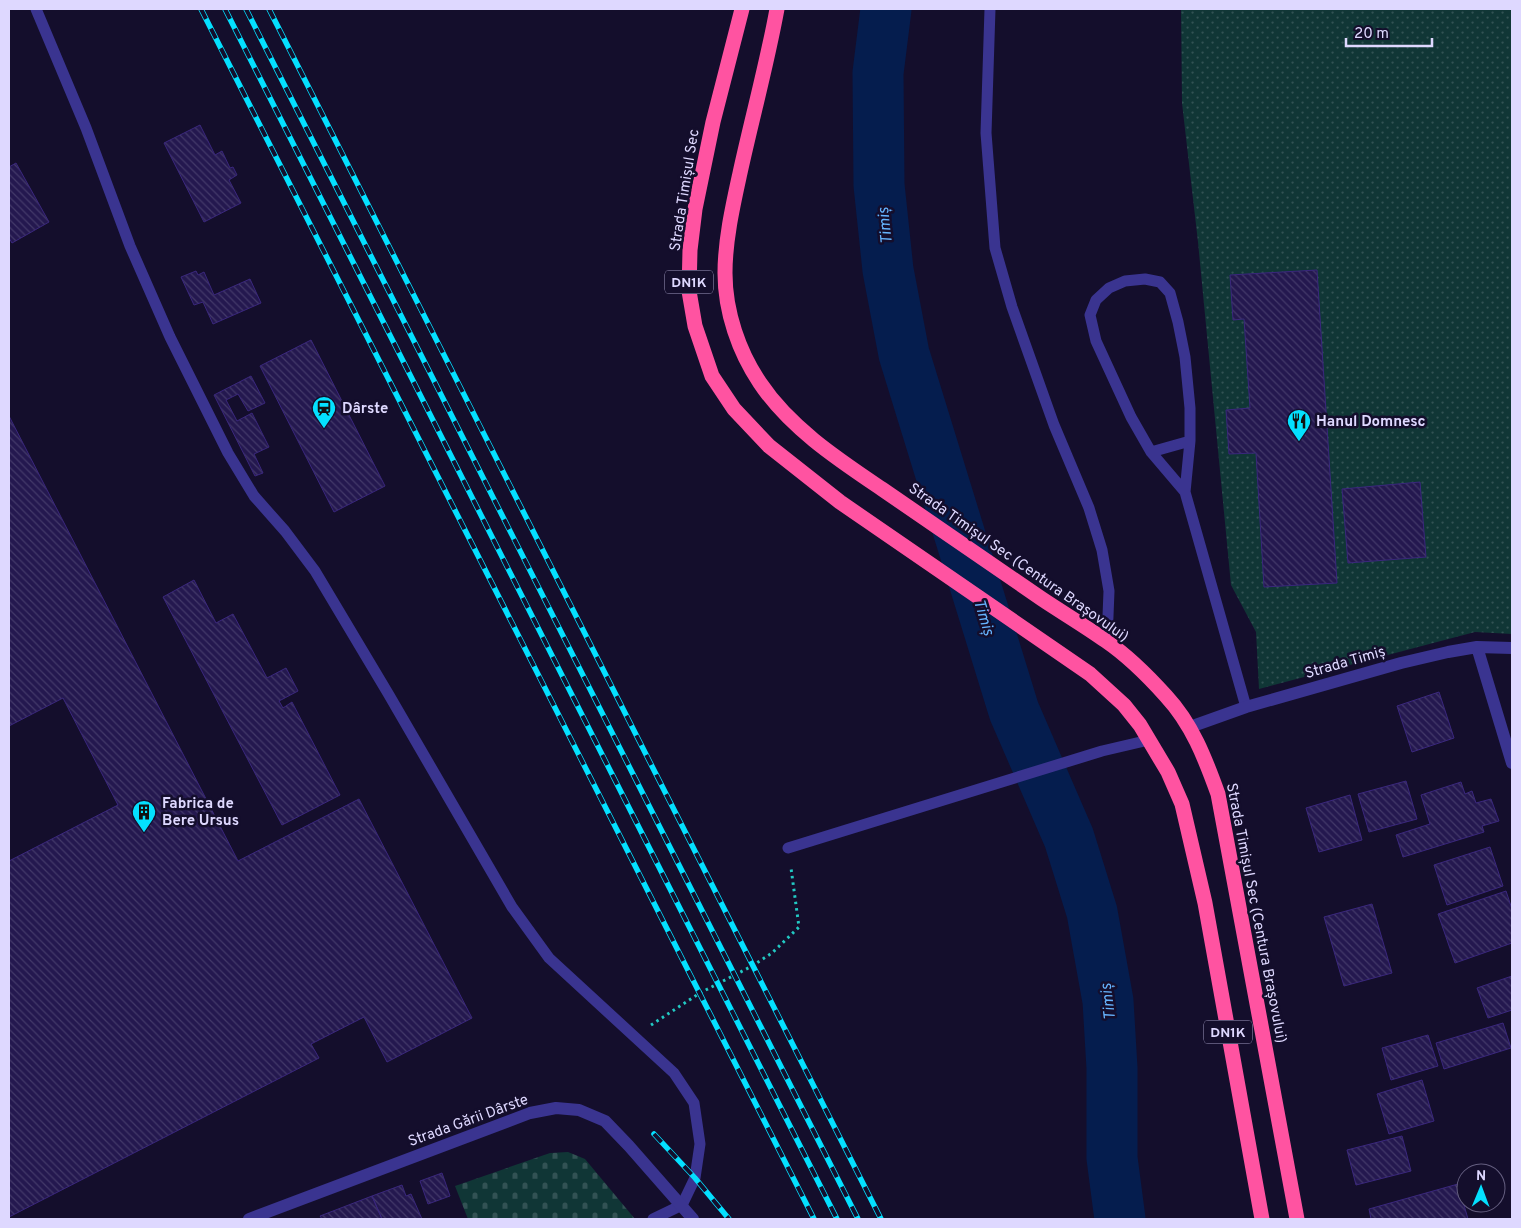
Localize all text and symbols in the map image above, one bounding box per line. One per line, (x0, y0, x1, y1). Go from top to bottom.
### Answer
scale bar (1346, 15, 1432, 47)
text: 20 m (1354, 25, 1389, 44)
street label: Strada Timișul Sec (666, 128, 705, 253)
water label: Timiș (874, 206, 898, 245)
road number: DN1K (665, 270, 713, 294)
station icon: Dârste (311, 395, 337, 429)
place label: Dârste (342, 400, 388, 419)
restaurant icon: Hanul Domnesc (1286, 408, 1312, 442)
place label: Hanul Domnesc (1316, 413, 1426, 432)
street label: Strada Timișul Sec (Centura Brașovului) (905, 479, 1133, 645)
water label: Timiș (970, 596, 1000, 638)
street label: Strada Timiș (1303, 643, 1388, 684)
street label: Strada Timișul Sec (Centura Brașovului) (1221, 781, 1290, 1045)
place label: Fabrica de Bere Ursus (162, 795, 239, 831)
building icon: Fabrica de Bere Ursus (131, 799, 157, 833)
water label: Timiș (1097, 981, 1121, 1021)
road number: DN1K (1204, 1020, 1252, 1044)
street label: Strada Gării Dârste (406, 1091, 531, 1152)
north arrow (1456, 1163, 1506, 1213)
text: N (1476, 1168, 1486, 1185)

